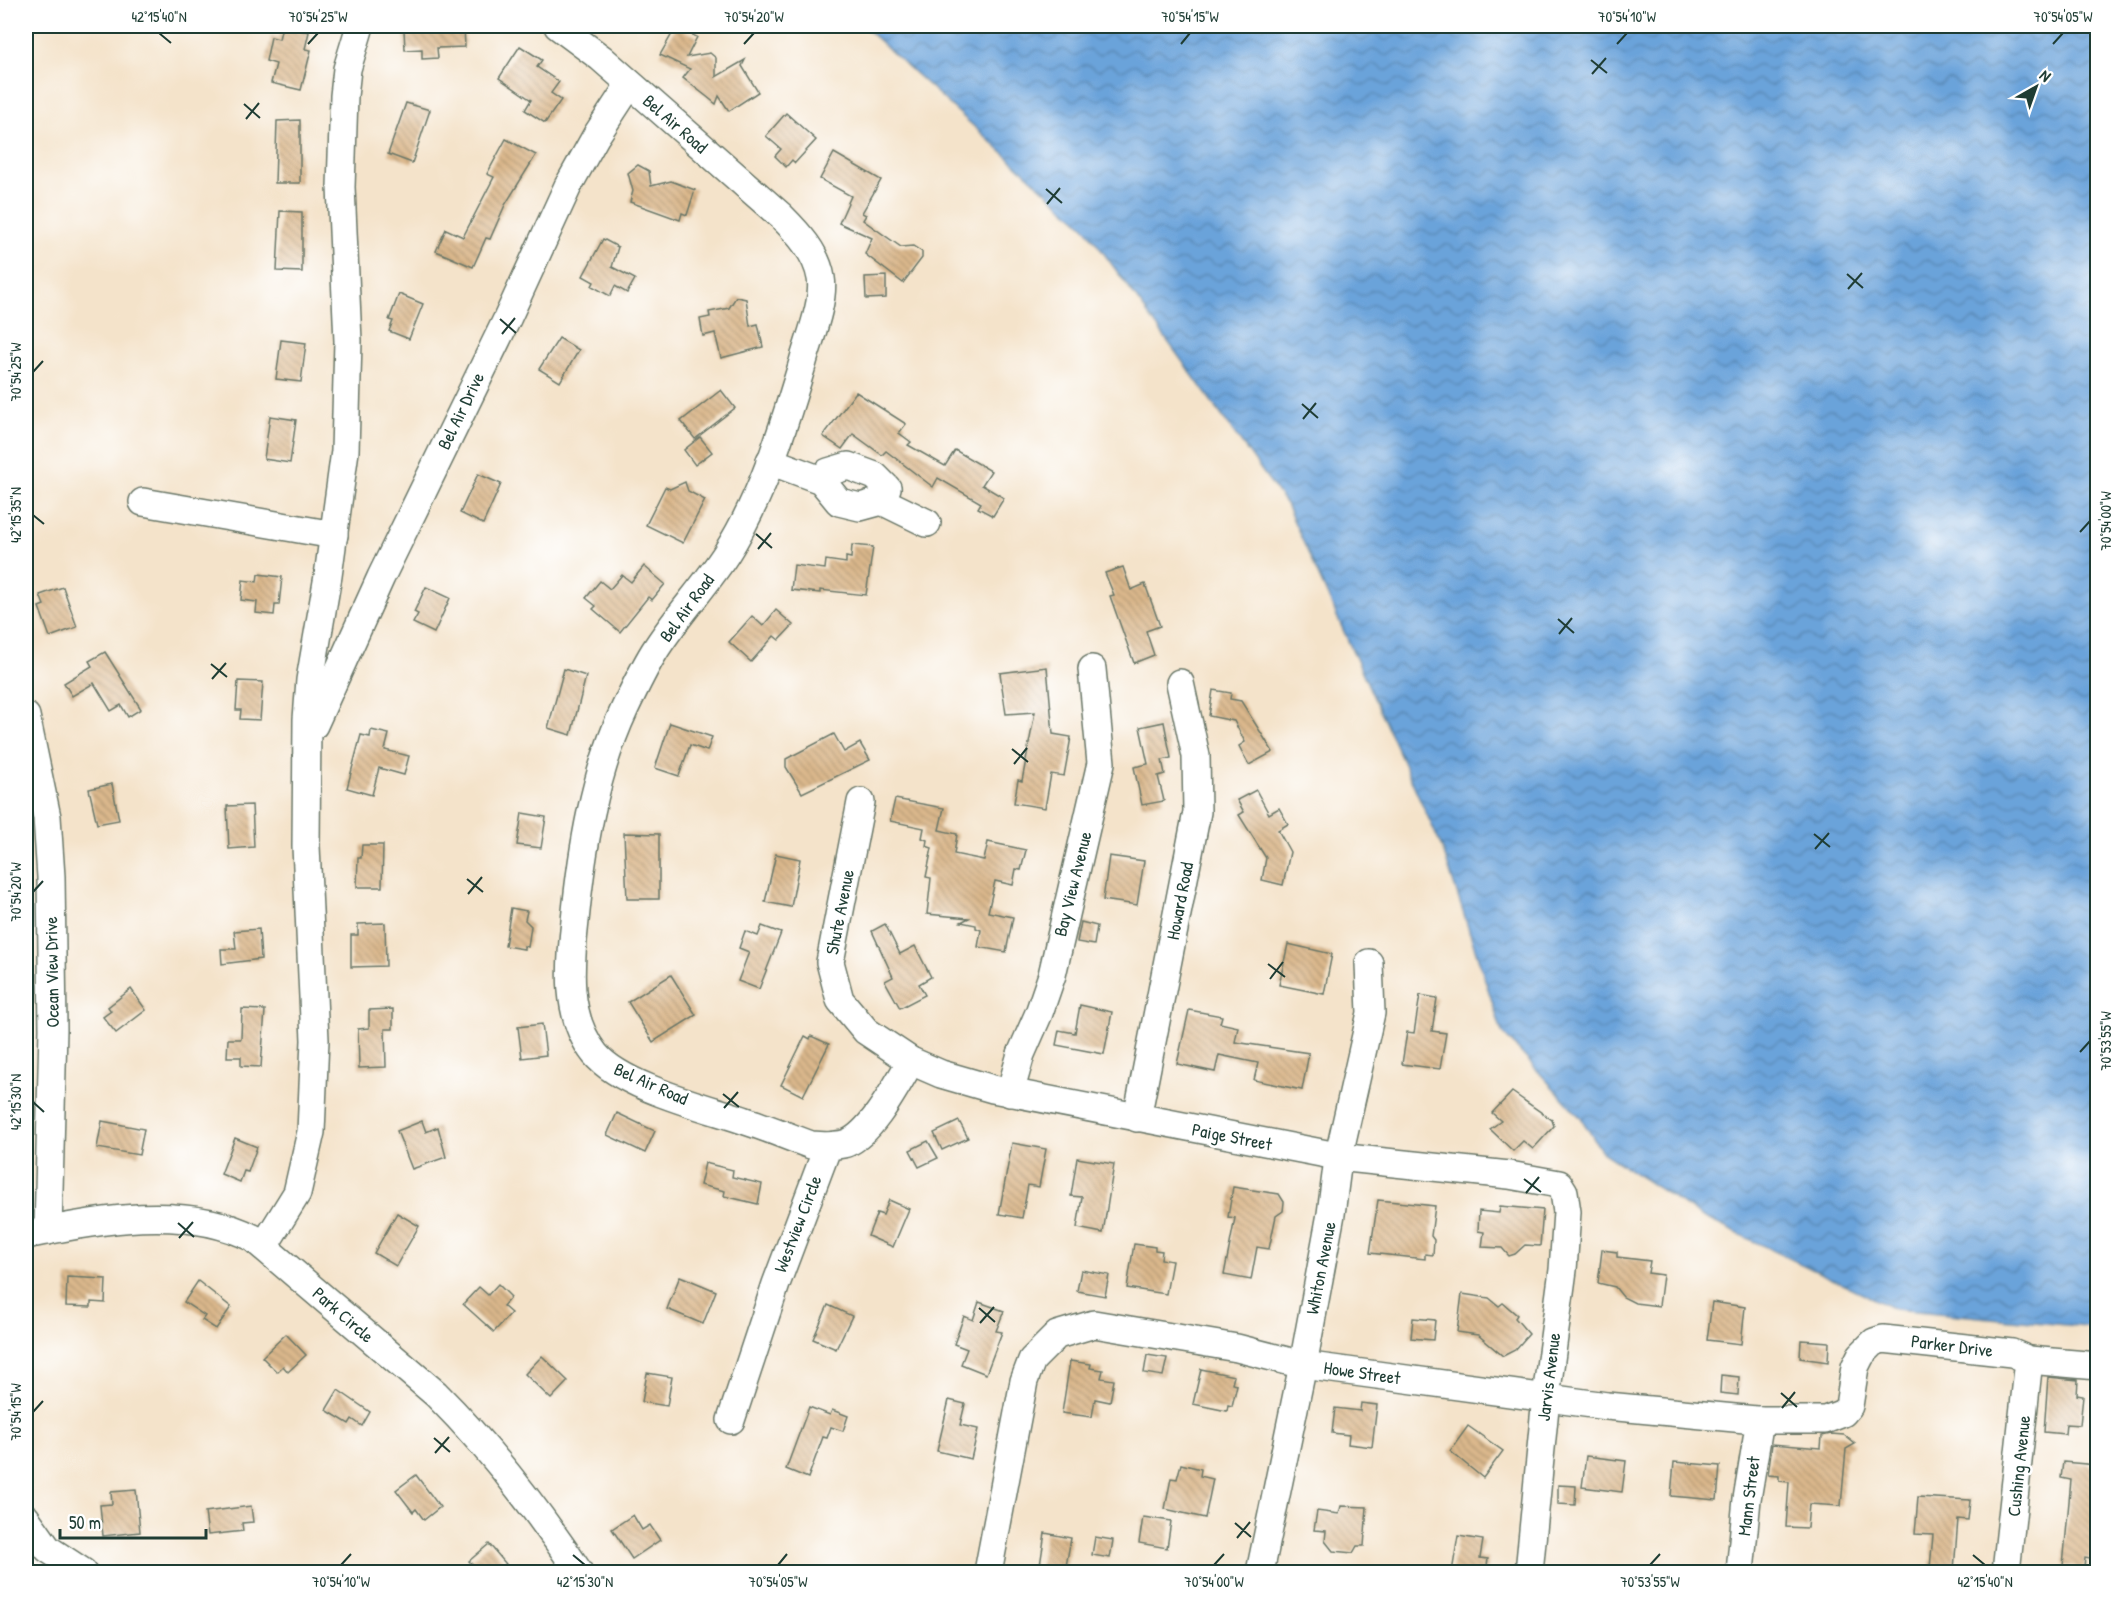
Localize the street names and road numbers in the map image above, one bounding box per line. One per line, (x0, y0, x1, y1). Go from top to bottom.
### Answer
street label: Bel Air Road (637, 88, 713, 159)
street label: Bel Air Drive (431, 368, 490, 454)
street label: Bel Air Road (653, 569, 720, 647)
street label: Bay View Avenue (1047, 829, 1098, 939)
street label: Howard Road (1160, 860, 1199, 942)
street label: Shute Avenue (819, 867, 860, 957)
street label: Ocean View Drive (38, 916, 65, 1028)
street label: Bel Air Road (610, 1056, 692, 1111)
street label: Paige Street (1190, 1117, 1275, 1157)
street label: Westview Circle (768, 1172, 827, 1276)
street label: Whiton Avenue (1299, 1219, 1342, 1316)
street label: Park Circle (307, 1281, 379, 1348)
street label: Parker Drive (1910, 1328, 1994, 1363)
street label: Jarvis Avenue (1531, 1331, 1566, 1422)
street label: Howe Street (1322, 1355, 1403, 1390)
street label: Cushing Avenue (2001, 1414, 2036, 1518)
street label: Mann Street (1731, 1454, 1766, 1537)

